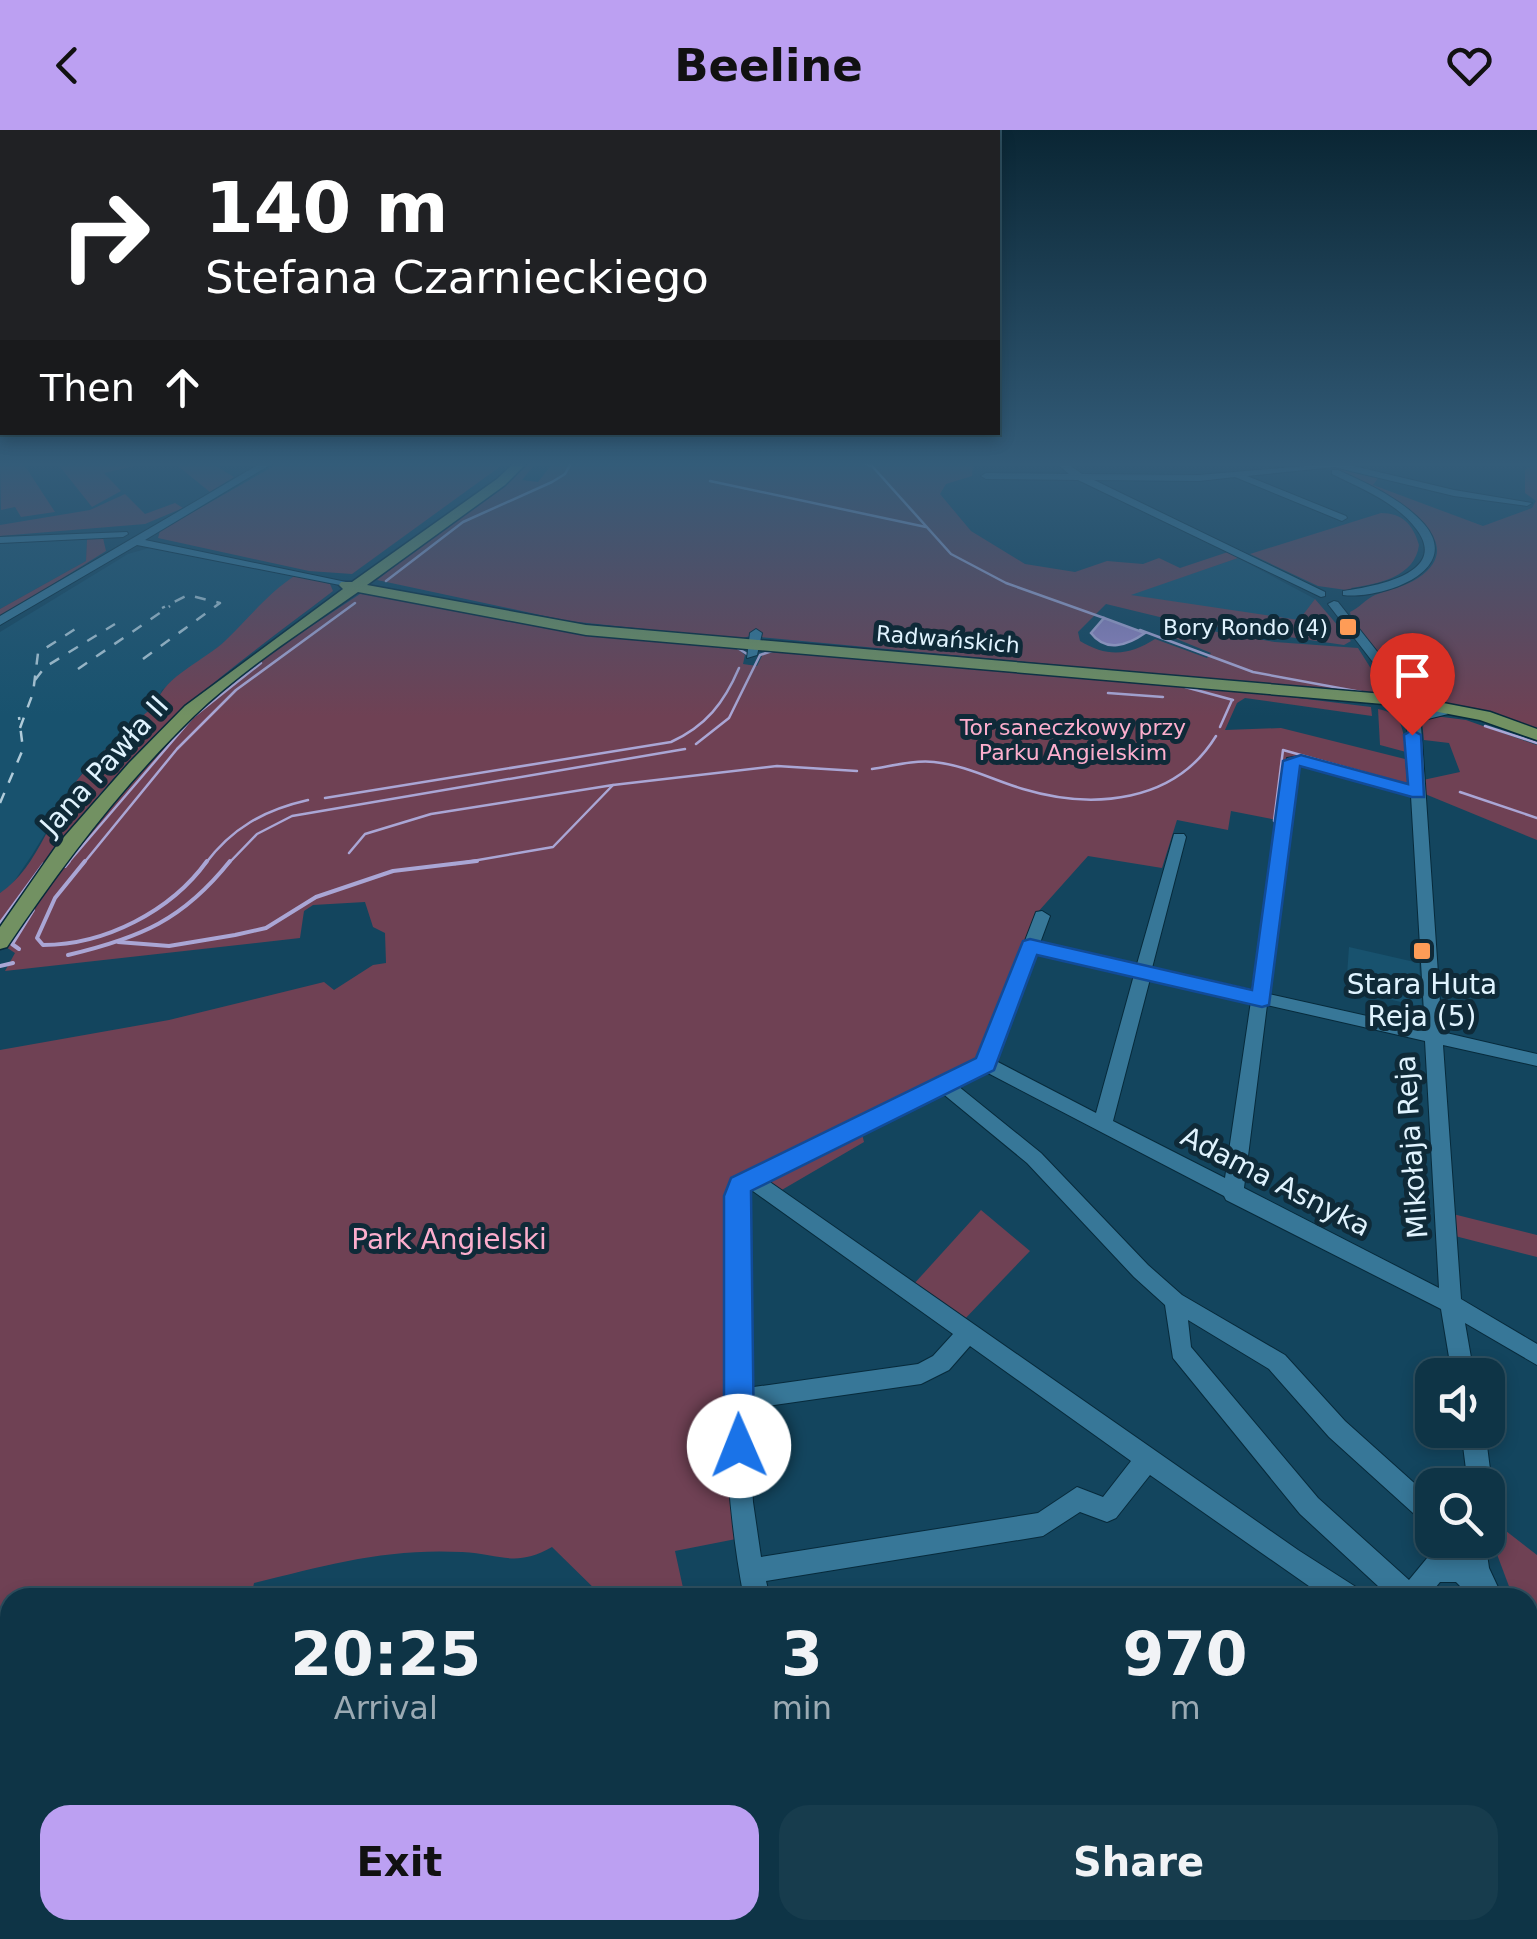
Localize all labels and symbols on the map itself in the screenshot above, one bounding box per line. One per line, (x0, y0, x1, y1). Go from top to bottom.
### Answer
place label: Bory Rondo (4) (1163, 615, 1328, 640)
marker: Bory Rondo (4) (1337, 616, 1359, 638)
street label: Radwańskich (875, 621, 1021, 658)
pin (1370, 633, 1455, 736)
street label: Jana Pawła II (32, 689, 175, 843)
park label: Tor saneczkowy przy Parku Angielskim (959, 715, 1186, 765)
marker: Stara Huta Reja (5) (1411, 940, 1433, 962)
place label: Stara Huta Reja (5) (1347, 968, 1497, 1033)
street label: Mikołaja Reja (1389, 1054, 1434, 1240)
street label: Adama Asnyka (1176, 1120, 1376, 1243)
park label: Park Angielski (351, 1223, 547, 1256)
position arrow (687, 1394, 791, 1498)

